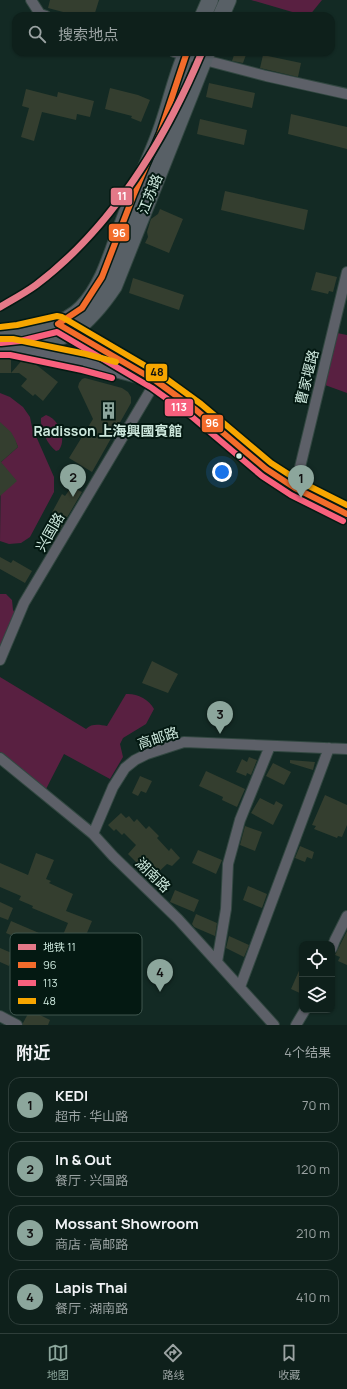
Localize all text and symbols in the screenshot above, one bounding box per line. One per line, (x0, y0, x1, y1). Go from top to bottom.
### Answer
search box (12, 12, 335, 56)
icon: search (26, 23, 48, 45)
text: 搜索地点 (58, 24, 118, 45)
street label: 江苏路 (133, 171, 166, 217)
line badge: 11 (110, 187, 133, 206)
text: 11 (117, 188, 127, 203)
line badge: 96 (108, 223, 130, 242)
text: 96 (112, 225, 126, 240)
street label: 曹家堰路 (291, 347, 323, 406)
line badge: 48 (145, 363, 168, 382)
text: 48 (150, 364, 164, 379)
line badge: 113 (164, 398, 194, 417)
text: 113 (171, 399, 187, 414)
building icon: Radisson 上海興國賓館 (98, 401, 118, 421)
line badge: 96 (201, 414, 224, 433)
text: 96 (205, 415, 219, 430)
place label: Radisson 上海興國賓館 (33, 421, 183, 440)
unlabelled marker (234, 451, 244, 461)
your location (212, 462, 232, 482)
pin: 2 (60, 464, 86, 497)
pin: 1 (288, 465, 314, 498)
street label: 兴国路 (31, 509, 68, 555)
pin: 3 (207, 701, 233, 734)
street label: 高邮路 (135, 722, 181, 753)
street label: 湖南路 (132, 853, 175, 896)
legend (10, 933, 142, 1015)
text: 地铁 11 (43, 939, 76, 954)
map controls (299, 941, 335, 1013)
button: locate (299, 941, 335, 977)
text: 96 (43, 957, 57, 972)
pin: 4 (147, 959, 173, 992)
text: 113 (43, 975, 58, 990)
button: layers (299, 977, 335, 1013)
text: 48 (43, 993, 56, 1008)
text: 附近 (16, 1041, 50, 1064)
text: 4个结果 (284, 1043, 331, 1061)
text: KEDI (55, 1085, 88, 1106)
text: 1 (27, 1096, 33, 1114)
text: 70 m (302, 1096, 330, 1114)
text: 超市 · 华山路 (55, 1107, 128, 1125)
text: In & Out (55, 1149, 112, 1170)
text: 2 (26, 1160, 34, 1178)
text: 120 m (296, 1160, 330, 1178)
text: 餐厅 · 兴国路 (55, 1171, 128, 1189)
text: Mossant Showroom (55, 1213, 199, 1234)
text: 3 (26, 1224, 34, 1242)
text: 210 m (296, 1224, 330, 1242)
text: 商店 · 高邮路 (55, 1235, 128, 1253)
text: Lapis Thai (55, 1277, 128, 1298)
text: 4 (26, 1288, 34, 1306)
text: 410 m (296, 1288, 330, 1306)
text: 餐厅 · 湖南路 (55, 1299, 128, 1317)
tab: 地图 (47, 1342, 69, 1382)
tab: 路线 (162, 1342, 184, 1382)
tab: 收藏 (278, 1342, 300, 1382)

